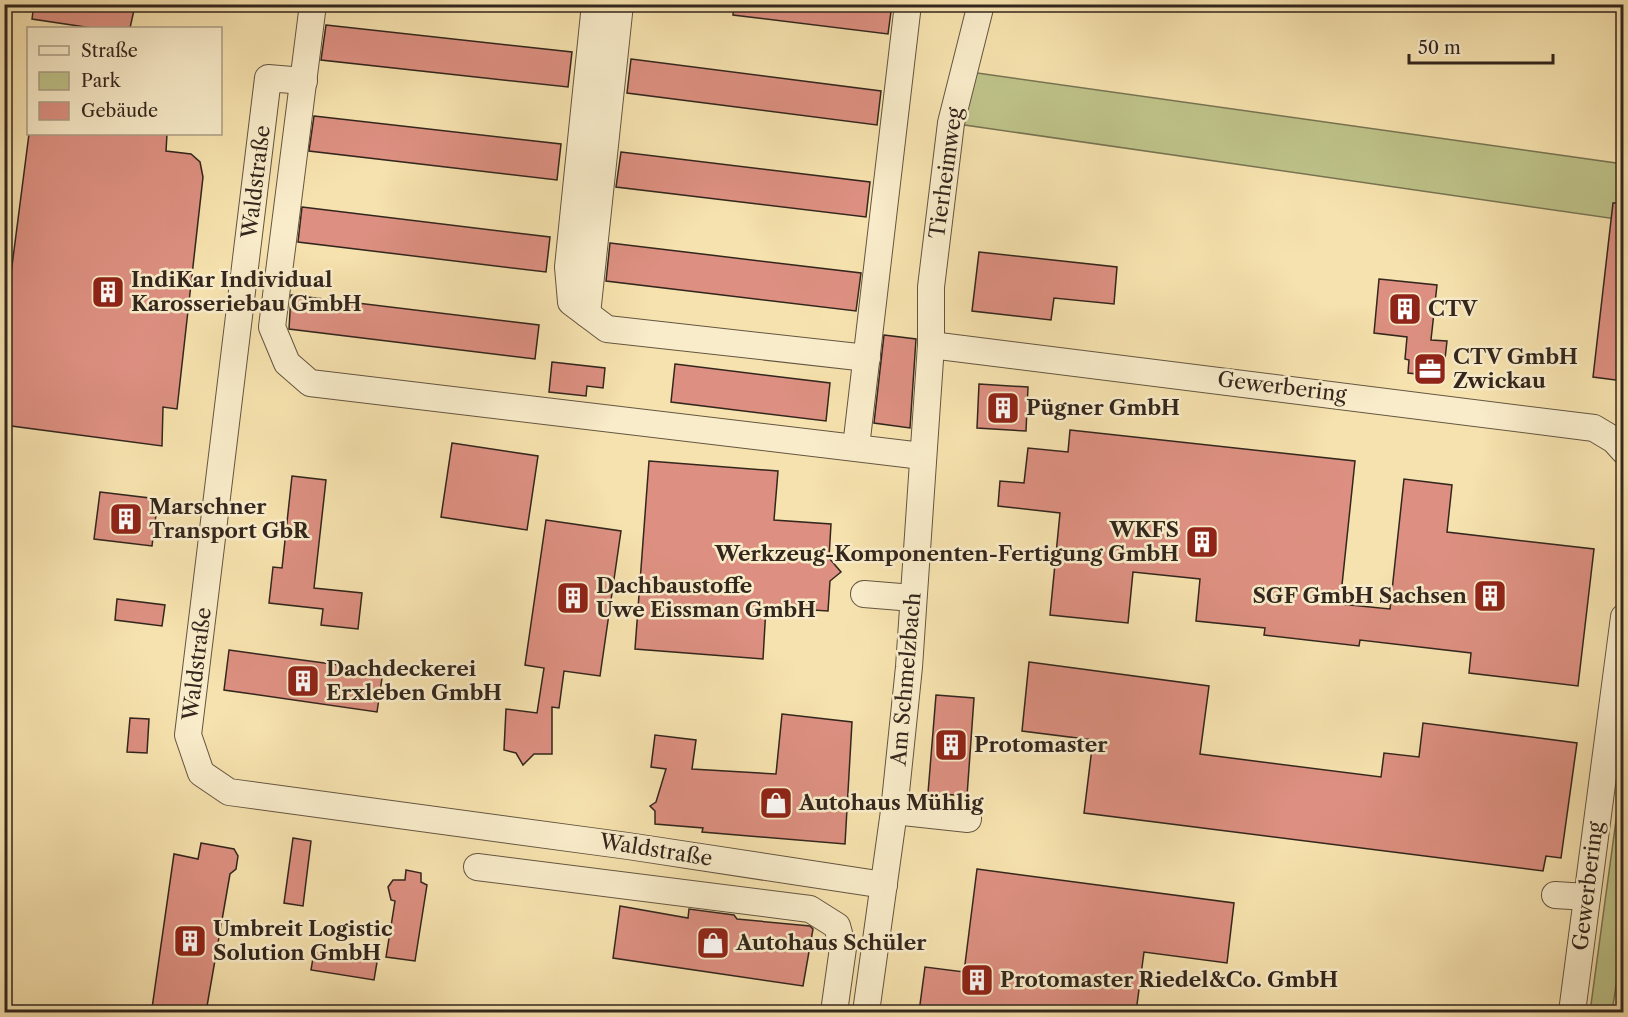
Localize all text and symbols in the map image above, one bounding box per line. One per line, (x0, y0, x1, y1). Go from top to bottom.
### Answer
legend (27, 27, 222, 135)
scale bar (1409, 27, 1553, 65)
text: 50 m (1418, 37, 1461, 59)
text: Straße (81, 40, 138, 62)
text: Park (81, 70, 122, 92)
text: Gebäude (81, 100, 158, 122)
street label: Tierheimweg (924, 105, 967, 240)
street label: Waldstraße (236, 124, 275, 241)
place label: IndiKar Individual Karosseriebau GmbH (131, 267, 362, 316)
building icon: IndiKar Individual Karosseriebau GmbH (90, 274, 126, 310)
building icon: CTV (1387, 291, 1423, 327)
place label: CTV (1428, 296, 1478, 321)
place label: CTV GmbH Zwickau (1453, 344, 1578, 393)
office icon: CTV GmbH Zwickau (1412, 351, 1448, 387)
street label: Gewerbering (1216, 366, 1349, 407)
building icon: Pügner GmbH (985, 390, 1021, 426)
place label: Pügner GmbH (1026, 395, 1180, 420)
place label: Marschner Transport GbR (149, 494, 310, 543)
building icon: Marschner Transport GbR (108, 501, 144, 537)
place label: WKFS Werkzeug-Komponenten-Fertigung GmbH (714, 517, 1179, 566)
building icon: WKFS Werkzeug-Komponenten-Fertigung GmbH (1184, 524, 1220, 560)
place label: Dachbaustoffe Uwe Eissman GmbH (596, 573, 816, 622)
building icon: SGF GmbH Sachsen (1472, 578, 1508, 614)
building icon: Dachbaustoffe Uwe Eissman GmbH (555, 580, 591, 616)
place label: SGF GmbH Sachsen (1252, 583, 1468, 608)
street label: Am Schmelzbach (885, 591, 926, 768)
street label: Waldstraße (177, 606, 216, 723)
place label: Dachdeckerei Erxleben GmbH (326, 656, 502, 705)
building icon: Dachdeckerei Erxleben GmbH (285, 663, 321, 699)
building icon: Protomaster (933, 727, 969, 763)
place label: Protomaster (974, 732, 1108, 757)
shop icon: Autohaus Mühlig (758, 785, 794, 821)
place label: Autohaus Mühlig (798, 790, 984, 815)
street label: Gewerbering (1567, 819, 1608, 952)
street label: Waldstraße (597, 828, 714, 871)
place label: Umbreit Logistic Solution GmbH (213, 916, 393, 965)
building icon: Umbreit Logistic Solution GmbH (172, 923, 208, 959)
shop icon: Autohaus Schüler (695, 925, 731, 961)
place label: Autohaus Schüler (735, 930, 927, 955)
building icon: Protomaster Riedel&Co. GmbH (959, 962, 995, 998)
place label: Protomaster Riedel&Co. GmbH (1000, 967, 1338, 992)

